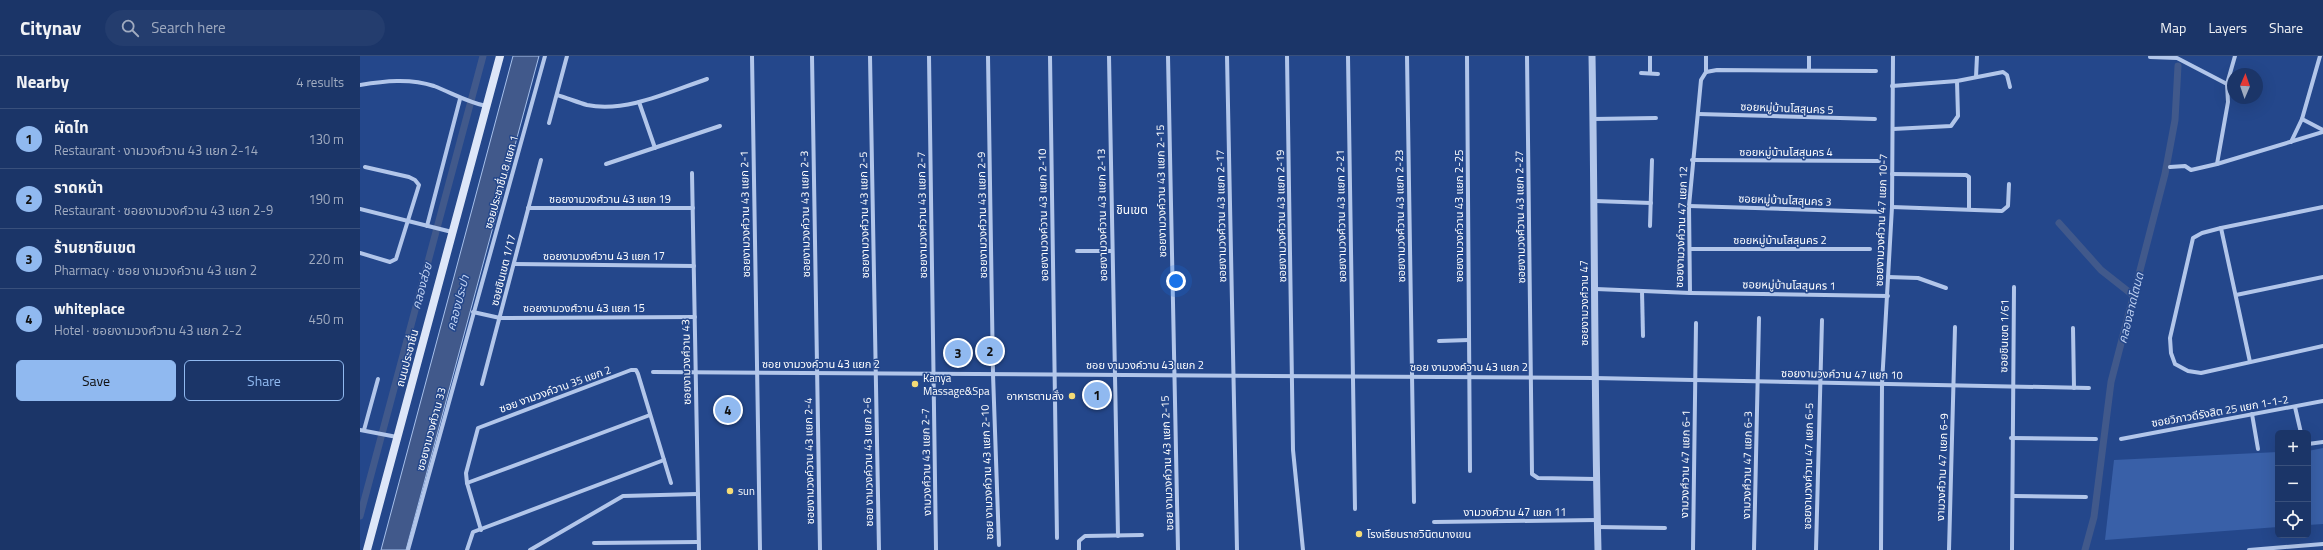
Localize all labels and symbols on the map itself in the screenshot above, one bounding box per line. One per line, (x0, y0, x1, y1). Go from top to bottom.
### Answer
north arrow (2227, 68, 2263, 104)
street label: ซอยหมู่บ้านโสสุนคร 5 (1740, 98, 1834, 118)
street label: ซอยงามวงค์วาน 43 แยก 2-15 (1152, 125, 1170, 257)
street label: ซอยประชาชื่น 8 แยก 1 (480, 133, 522, 231)
street label: ซอยหมู่บ้านโสสุนคร 4 (1739, 144, 1833, 160)
street label: ซอยงามวงศ์วาน 43 แยก 2-13 (1093, 148, 1111, 282)
street label: ซอยงามวงค์วาน 43 แยก 2-10 (1034, 149, 1052, 281)
street label: ซอยงามวงศ์วาน 43 แยก 2-17 (1212, 149, 1230, 283)
street label: ซอยงามวงศ์วาน 43 แยก 2-19 (1272, 149, 1290, 283)
street label: ซอยงามวงศ์วาน 43 แยก 2-21 (1332, 149, 1350, 283)
street label: ซอยงามวงศ์วาน 43 แยก 2-23 (1391, 149, 1409, 283)
street label: ซอยงามวงค์วาน 43 แยก 2-25 (1451, 150, 1467, 282)
street label: ซอยงามวงศ์วาน 43 แยก 2-27 (1511, 150, 1529, 284)
street label: ซอยงามวงศ์วาน 43 แยก 2-1 (736, 151, 754, 277)
street label: ซอยงามวงค์วาน 43 แยก 2-3 (796, 151, 814, 277)
street label: ซอยงามวงศ์วาน 43 แยก 2-5 (855, 152, 873, 278)
street label: ซอยงามวงศ์วาน 43 แยก 2-7 (913, 152, 931, 278)
street label: ซอยงามวงศ์วาน 43 แยก 2-9 (973, 152, 991, 278)
street label: ซอยงามวงศ์วาน 47 แยก 10-7 (1871, 153, 1891, 287)
street label: ซอยงามวงค์วาน 47 แยก 12 (1671, 166, 1691, 288)
street label: ซอยหมู่บ้านโสสุนคร 3 (1738, 190, 1832, 210)
street label: ซอยงามวงศ์วาน 43 แยก 19 (549, 191, 671, 207)
district label: ชินเขต (1116, 200, 1148, 219)
street label: ซอยชินเขต 1/17 (486, 232, 520, 308)
street label: ซอยหมู่บ้านโสสุนคร 2 (1733, 232, 1827, 248)
street label: ซอยงามวงศ์วาน 43 แยก 17 (543, 248, 665, 264)
water label: คลองส่วย (406, 260, 437, 311)
street label: ซอยงามวงศ์วาน 47 (1576, 260, 1592, 346)
water label: คลองลาดโตนด (2113, 270, 2149, 345)
your location (1166, 271, 1186, 291)
water label: คลองประปา (441, 272, 474, 333)
street label: ซอยหมู่บ้านโสสุนคร 1 (1742, 276, 1836, 294)
street label: ซอยชินเขต 1/61 (1995, 299, 2013, 373)
street label: ซอยงามวงศ์วาน 43 แยก 15 (523, 300, 645, 316)
street label: ซอยงามวงศ์วาน 43 (677, 319, 695, 405)
street label: ถนนประชาชื่น (392, 327, 422, 389)
pin: 2 (977, 336, 1003, 366)
pin: 3 (945, 338, 971, 368)
street label: ซอย งามวงค์วาน 43 แยก 2 (762, 356, 880, 372)
street label: ซอย งามวงค์วาน 43 แยก 2 (1086, 357, 1204, 373)
street label: ซอย งามวงค์วาน 43 แยก 2 (1410, 359, 1528, 375)
street label: ซอย งามวงค์วาน 35 แยก 2 (497, 361, 613, 417)
street label: ซอยงามวงค์วาน 47 แยก 10 (1781, 365, 1903, 383)
place label: Kanya Massage&Spa (923, 370, 990, 399)
marker: Kanya Massage&Spa (910, 379, 920, 389)
pin: 1 (1084, 380, 1110, 410)
street label: ซอยงามวงศ์วาน 33 (412, 386, 450, 472)
place label: อาหารตามสั่ง (1007, 388, 1064, 404)
marker: อาหารตามสั่ง (1067, 391, 1077, 401)
street label: ซอยวิภาวดีรังสิต 25 แยก 1-1-2 (2150, 391, 2290, 431)
pin: 4 (715, 395, 741, 425)
street label: ซอย งามวงค์วาน 43 แยก 2-15 (1157, 395, 1177, 531)
street label: ซอย งามวงค์วาน 43 แยก 2-6 (859, 397, 877, 527)
street label: ซอยงามวงค์วาน 43 แยก 2-4 (800, 398, 818, 524)
street label: ซอยงามวงศ์วาน 47 แยก 6-5 (1799, 403, 1817, 529)
street label: ซอย งามวงค์วาน 43 แยก 2-10 (977, 404, 997, 540)
street label: งามวงศ์วาน 43 แยก 2-7 (917, 408, 935, 516)
street label: งามวงศ์วาน 47 แยก 6-1 (1676, 410, 1694, 518)
street label: งามวงศ์วาน 47 แยก 6-3 (1738, 411, 1756, 519)
street label: งามวงศ์วาน 47 แยก 6-9 (1932, 413, 1952, 521)
place label: sun (738, 483, 755, 499)
marker: sun (725, 486, 735, 496)
street label: งามวงศ์วาน 47 แยก 11 (1464, 504, 1566, 520)
place label: โรงเรียนราชวินิตบางเขน (1367, 526, 1471, 542)
marker: โรงเรียนราชวินิตบางเขน (1354, 529, 1364, 539)

